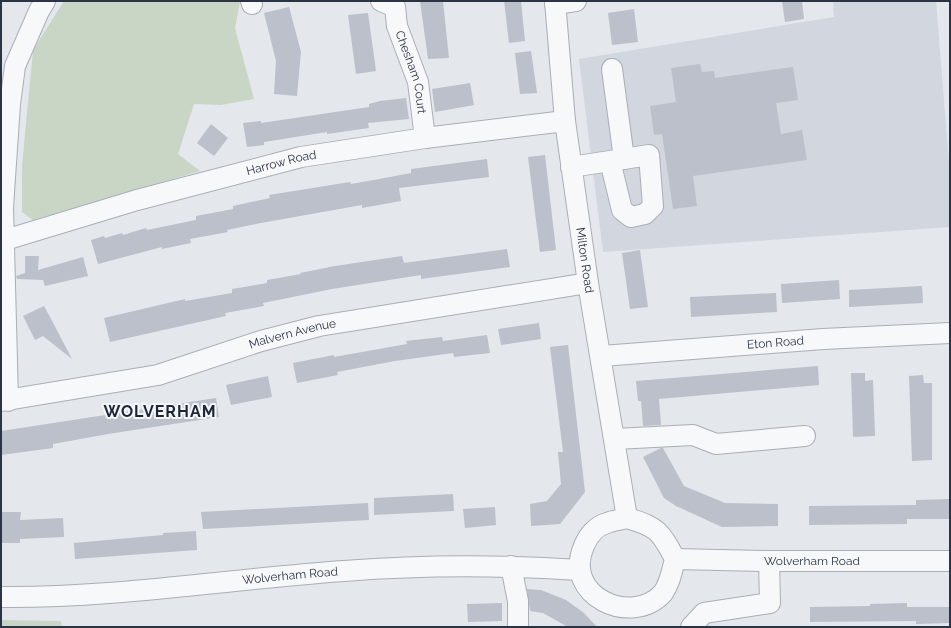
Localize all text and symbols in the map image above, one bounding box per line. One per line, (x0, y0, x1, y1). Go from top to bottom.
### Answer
street label: Chesham Court (392, 29, 429, 115)
street label: Harrow Road (245, 148, 317, 178)
street label: Milton Road (573, 226, 597, 294)
street label: Malvern Avenue (247, 316, 337, 352)
street label: Eton Road (746, 333, 805, 352)
district label: WOLVERHAM (104, 402, 216, 421)
street label: Wolverham Road (764, 554, 860, 568)
street label: Wolverham Road (242, 564, 338, 587)

